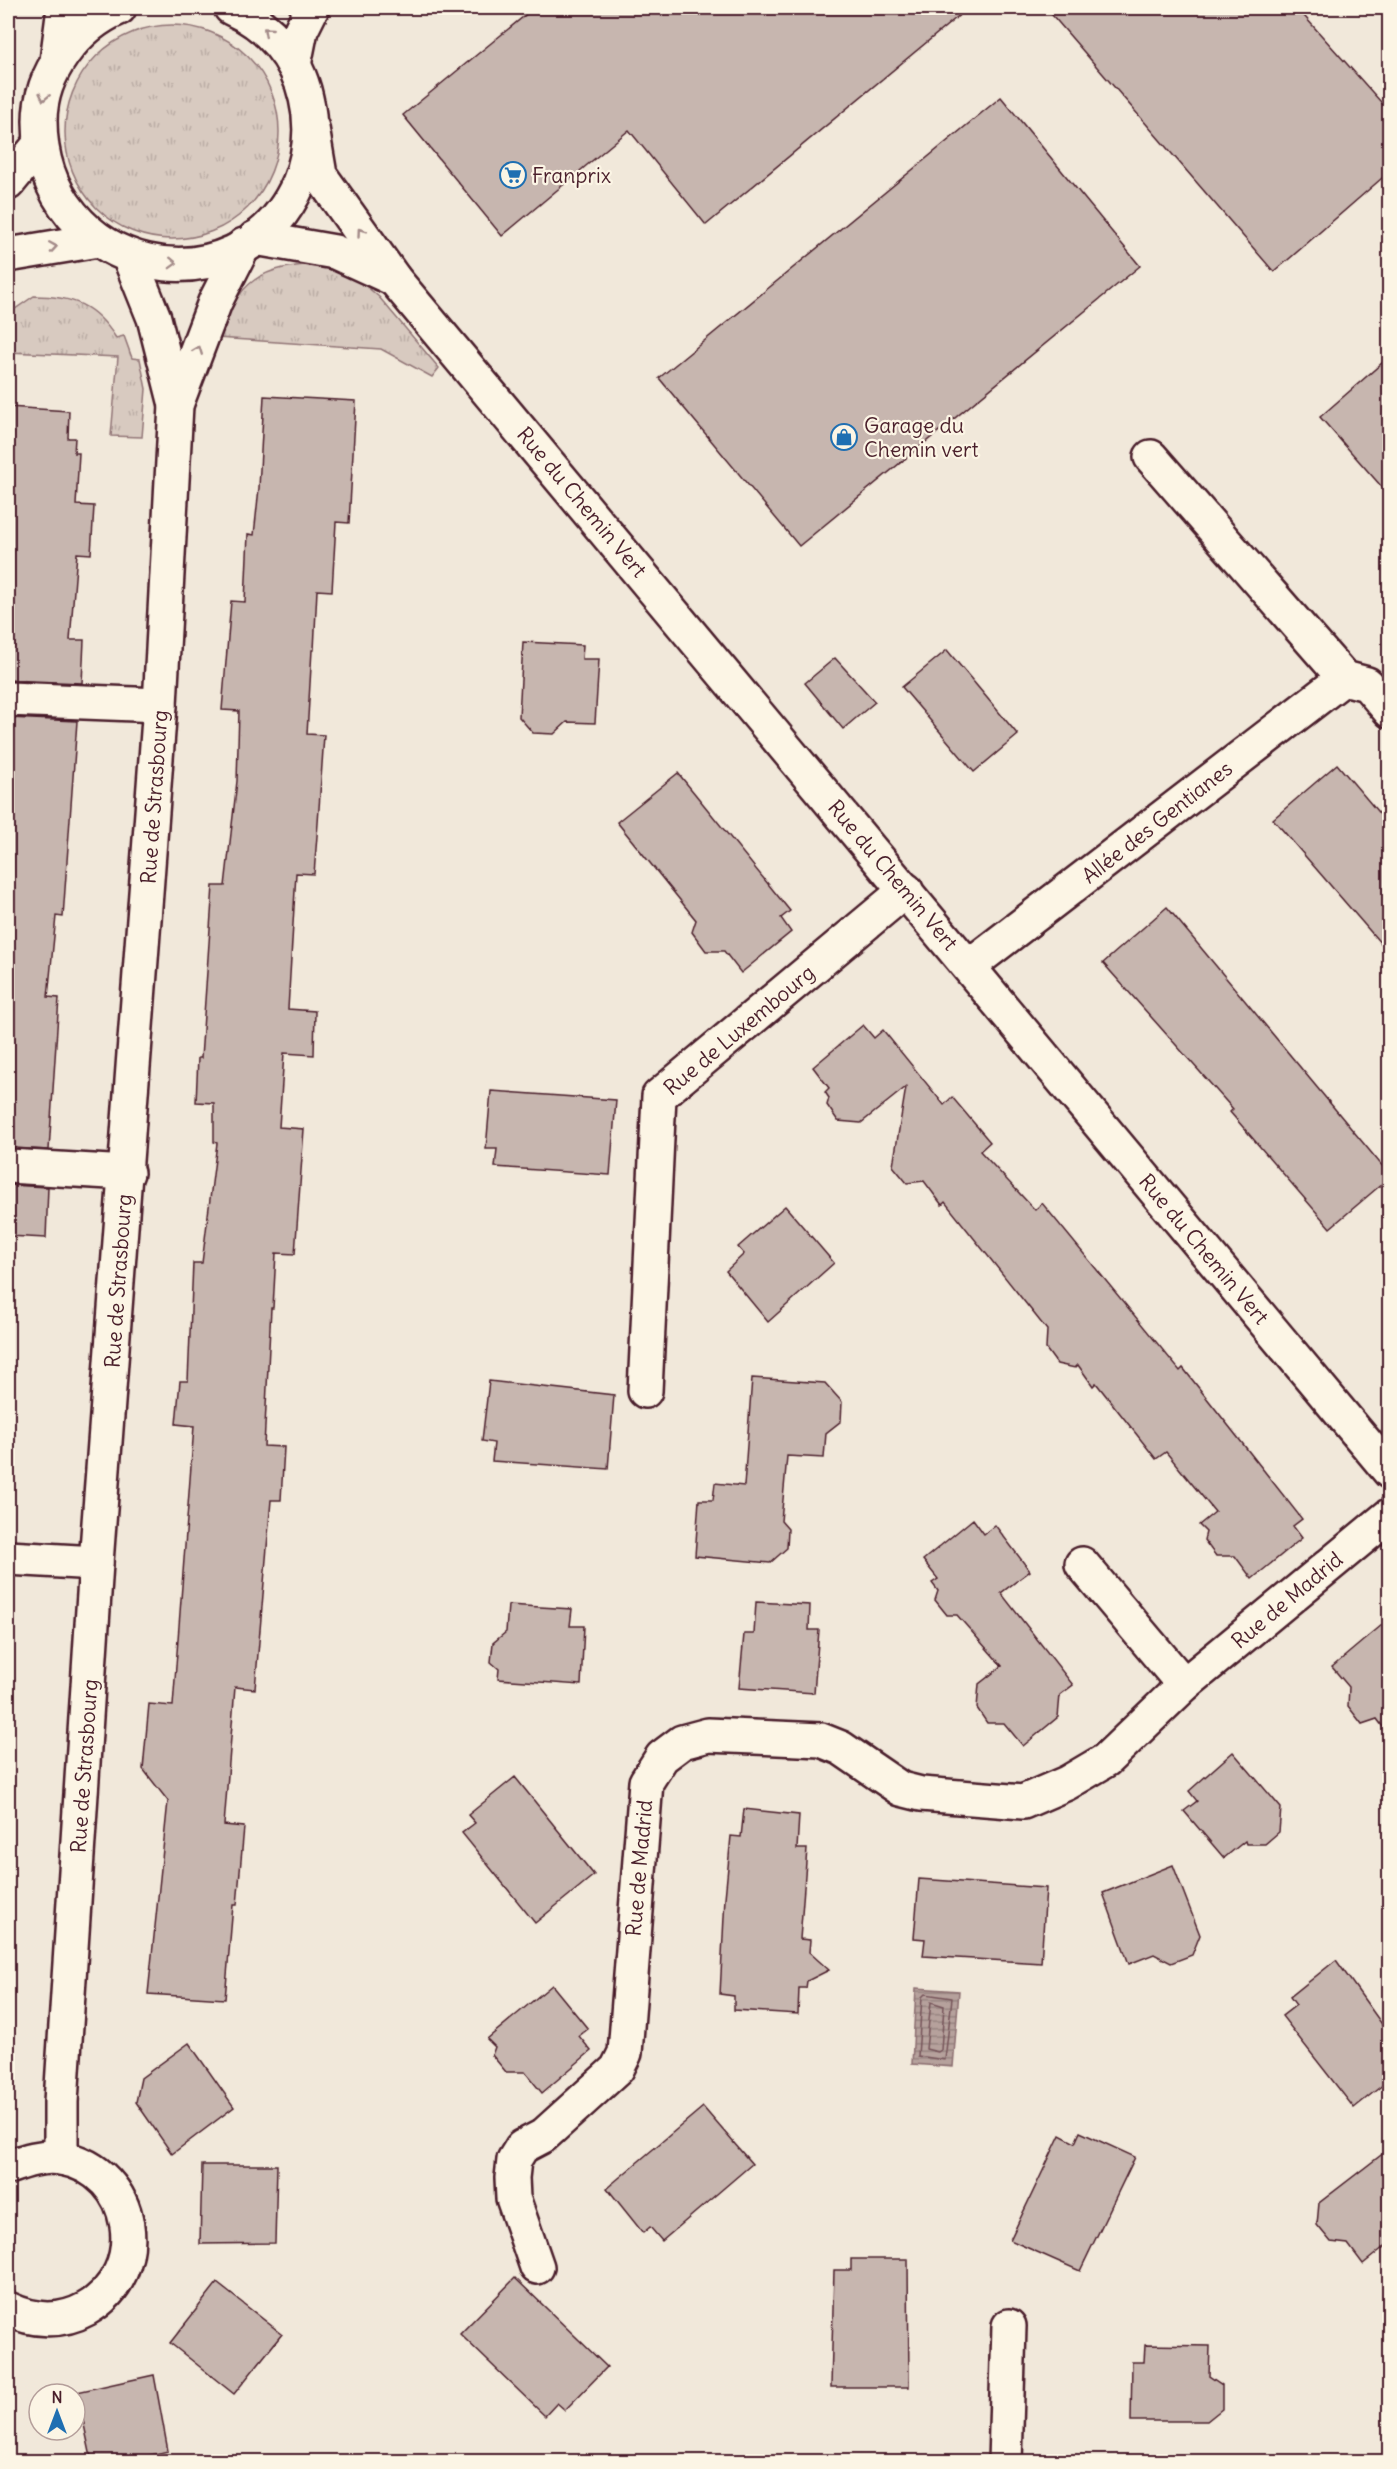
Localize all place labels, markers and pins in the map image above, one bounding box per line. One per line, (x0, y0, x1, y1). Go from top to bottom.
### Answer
supermarket icon: Franprix (498, 160, 528, 190)
place label: Franprix (532, 162, 611, 189)
place label: Garage du Chemin vert (864, 412, 979, 463)
shop icon: Garage du Chemin vert (829, 422, 859, 452)

